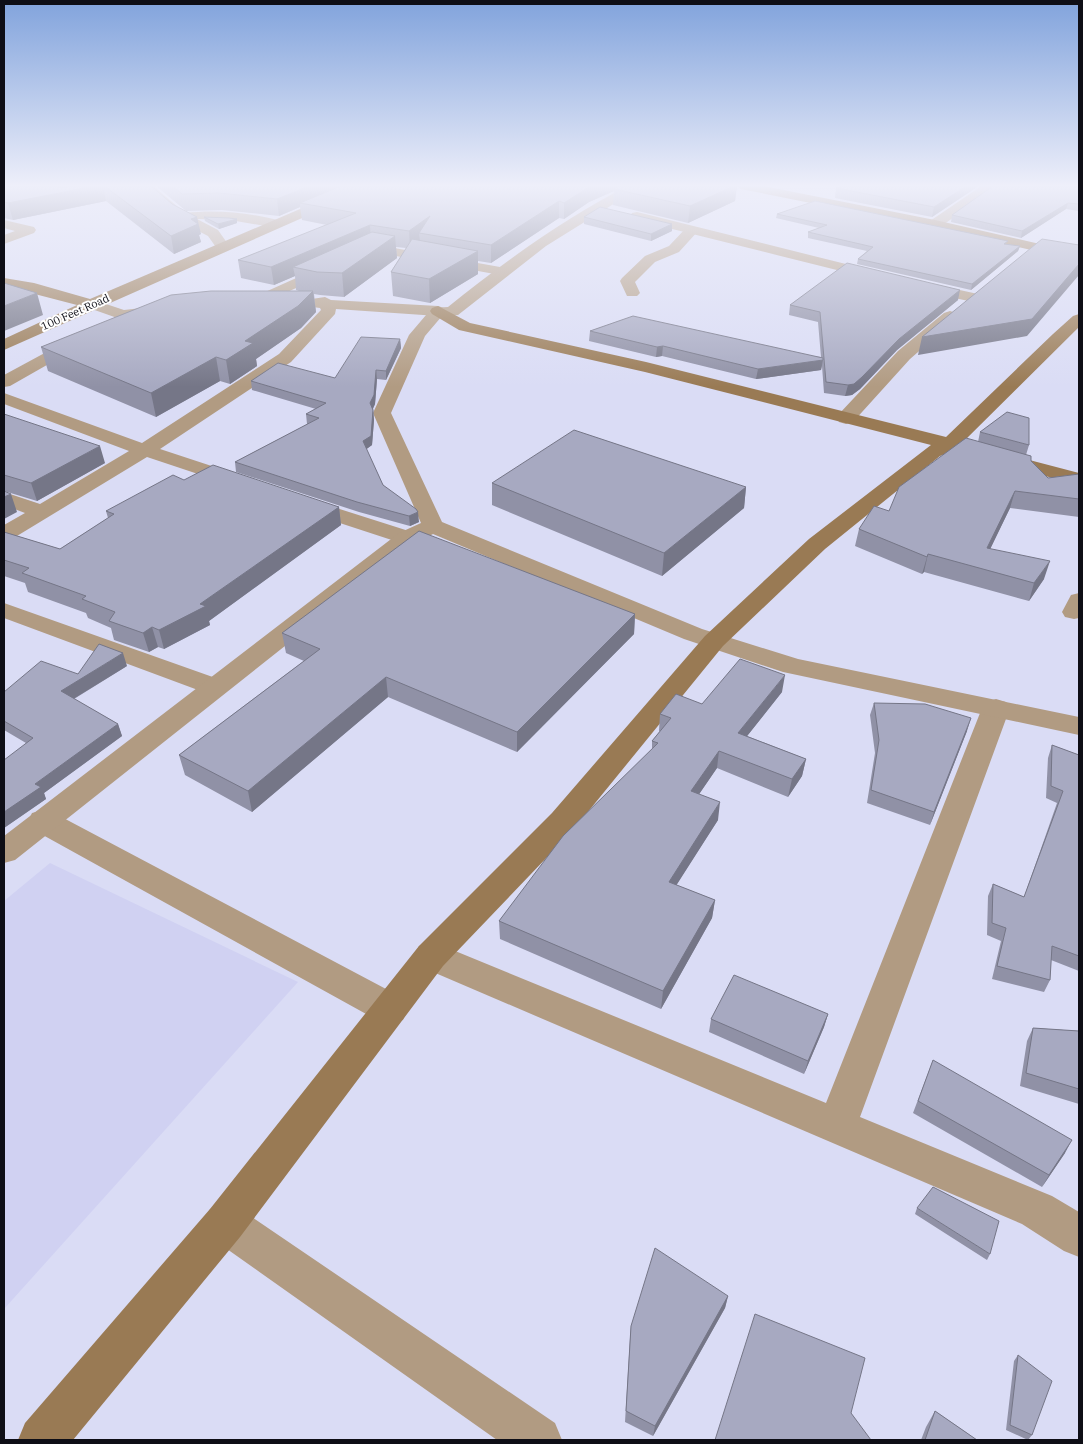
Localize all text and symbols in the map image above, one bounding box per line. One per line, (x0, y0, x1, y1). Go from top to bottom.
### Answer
street label: 100 Feet Road (39, 291, 112, 333)

